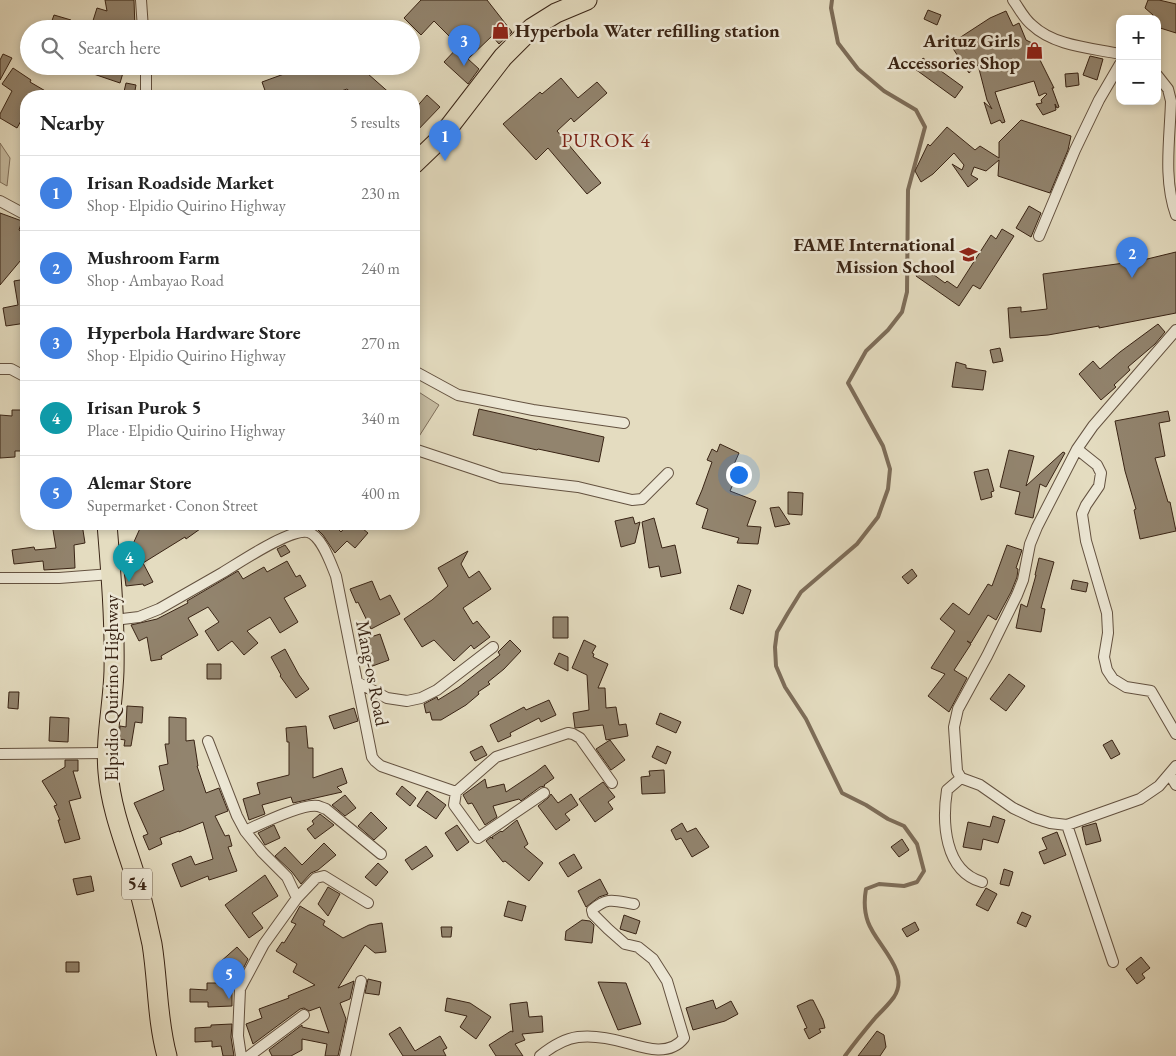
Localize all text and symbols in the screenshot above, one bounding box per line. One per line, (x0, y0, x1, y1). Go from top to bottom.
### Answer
map controls (1116, 15, 1161, 105)
button: + (1116, 15, 1161, 60)
place label: Hyperbola Water refilling station (515, 18, 780, 43)
search box (20, 20, 420, 75)
shop icon: Hyperbola Water refilling station (491, 20, 511, 40)
pin: 3 (448, 25, 480, 66)
place label: Arituz Girls Accessories Shop (886, 28, 1021, 75)
icon: search (38, 34, 66, 62)
text: Search here (78, 35, 160, 60)
shop icon: Arituz Girls Accessories Shop (1024, 41, 1044, 61)
button: − (1116, 60, 1161, 105)
text: Nearby (40, 109, 104, 136)
text: 5 results (350, 112, 400, 133)
pin: 1 (429, 120, 461, 161)
district label: PUROK 4 (561, 127, 651, 153)
text: Irisan Roadside Market (87, 170, 274, 195)
text: 1 (52, 183, 60, 204)
text: 230 m (361, 183, 400, 204)
text: Shop · Elpidio Quirino Highway (87, 195, 286, 216)
place label: FAME International Mission School (793, 232, 956, 279)
pin: 2 (1116, 237, 1148, 278)
text: Mushroom Farm (87, 245, 220, 270)
school or university icon: FAME International Mission School (959, 245, 979, 265)
text: 2 (52, 258, 60, 279)
text: 240 m (361, 258, 400, 279)
text: Shop · Ambayao Road (87, 270, 224, 291)
text: Hyperbola Hardware Store (87, 320, 301, 345)
text: 3 (52, 333, 60, 354)
text: 270 m (361, 333, 400, 354)
text: Shop · Elpidio Quirino Highway (87, 345, 286, 366)
text: Irisan Purok 5 (87, 395, 202, 420)
text: 4 (52, 408, 60, 429)
text: 340 m (361, 408, 400, 429)
text: Place · Elpidio Quirino Highway (87, 420, 285, 441)
your location (726, 462, 752, 488)
text: Alemar Store (87, 470, 191, 495)
text: 5 (52, 483, 60, 504)
text: 400 m (361, 483, 400, 504)
text: Supermarket · Conon Street (87, 495, 258, 516)
pin: 4 (113, 541, 145, 582)
street label: Elpidio Quirino Highway (99, 594, 124, 781)
street label: Mang-os Road (350, 618, 395, 728)
road number: 54 (122, 869, 152, 900)
pin: 5 (213, 958, 245, 999)

